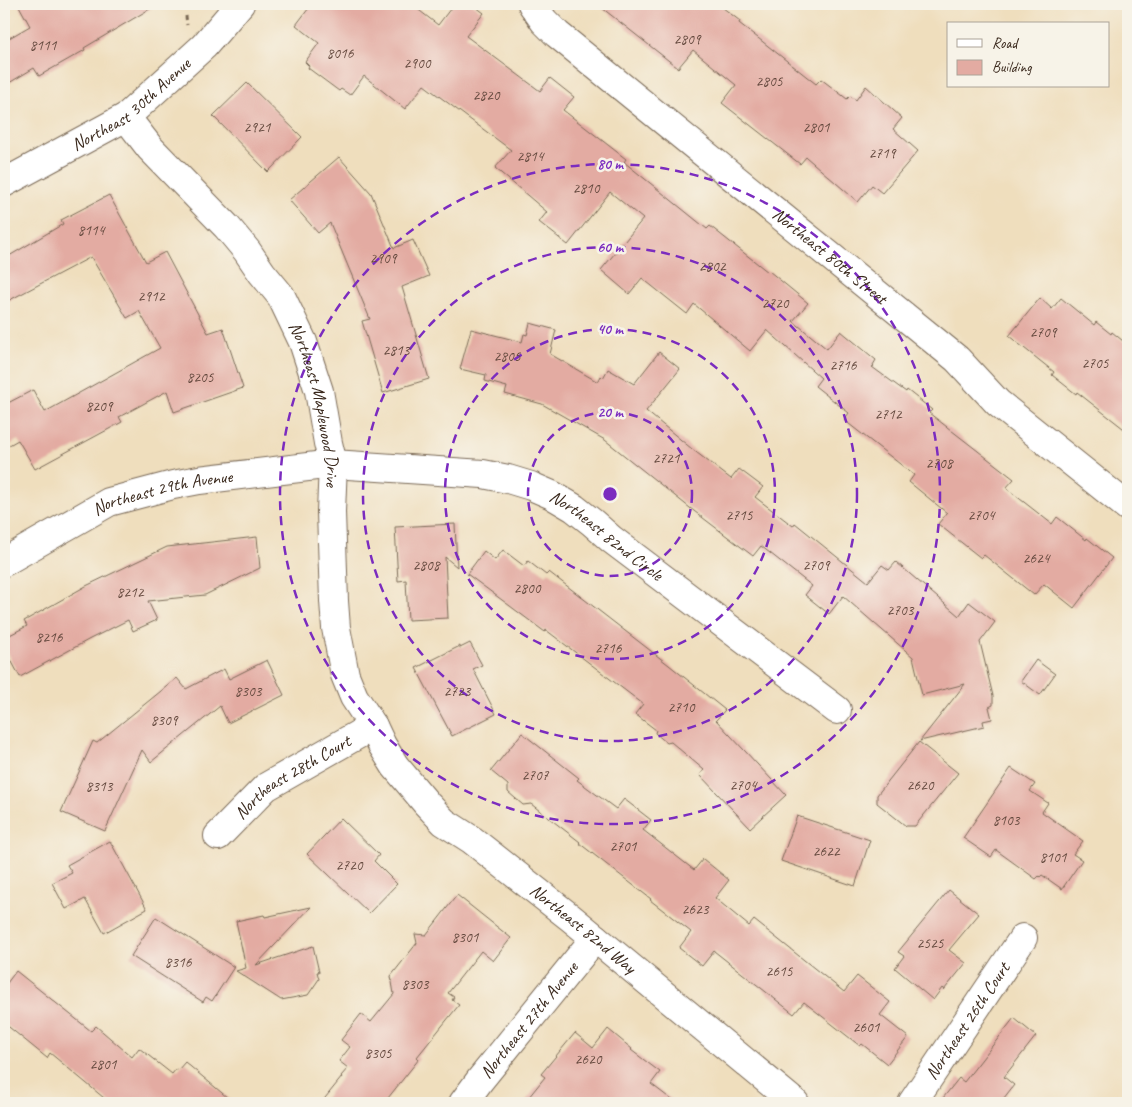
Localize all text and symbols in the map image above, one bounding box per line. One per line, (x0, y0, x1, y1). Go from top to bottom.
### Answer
legend (947, 22, 1110, 88)
house number: 2809 (673, 30, 702, 49)
text: Road (992, 34, 1019, 53)
house number: 8111 (29, 36, 58, 55)
house number: 8016 (326, 44, 355, 63)
street label: Northeast 30th Avenue (67, 52, 196, 156)
house number: 2900 (403, 54, 432, 73)
text: Building (992, 58, 1032, 77)
house number: 2805 (755, 72, 784, 91)
house number: 2820 (472, 86, 501, 105)
house number: 2921 (243, 118, 272, 137)
house number: 2801 (802, 118, 831, 137)
house number: 2719 (868, 144, 897, 163)
house number: 2814 (516, 147, 545, 166)
text: 80 m (597, 155, 624, 174)
house number: 2810 (572, 179, 601, 198)
street label: Northeast 80th Street (768, 203, 893, 310)
house number: 8114 (77, 221, 106, 240)
text: 60 m (597, 238, 624, 257)
house number: 2909 (369, 249, 398, 268)
house number: 2802 (698, 257, 727, 276)
house number: 2912 (137, 287, 166, 306)
house number: 2720 (761, 294, 790, 313)
street label: Northeast Maplewood Drive (284, 318, 344, 488)
text: 40 m (597, 320, 624, 339)
house number: 2709 (1029, 323, 1058, 342)
house number: 2813 (382, 341, 411, 360)
house number: 2805 (493, 347, 522, 366)
house number: 2705 (1081, 354, 1110, 373)
house number: 2716 (829, 356, 858, 375)
house number: 8205 (186, 368, 215, 387)
house number: 8209 (85, 397, 114, 416)
text: 20 m (597, 403, 624, 422)
house number: 2712 (874, 405, 903, 424)
house number: 2721 (652, 449, 681, 468)
house number: 2708 (925, 454, 954, 473)
street label: Northeast 29th Avenue (88, 465, 234, 520)
street label: Northeast 82nd Circle (546, 485, 668, 586)
centre of rings (601, 485, 619, 503)
house number: 2715 (725, 506, 754, 525)
house number: 2704 (967, 506, 996, 525)
house number: 2624 (1022, 549, 1051, 568)
house number: 2808 (412, 556, 441, 575)
house number: 2709 (802, 556, 831, 575)
house number: 2800 (513, 579, 542, 598)
house number: 8212 (116, 583, 145, 602)
house number: 2703 (886, 601, 915, 620)
house number: 8216 (35, 628, 64, 647)
house number: 2716 (594, 639, 623, 658)
house number: 8303 (234, 682, 263, 701)
house number: 2723 (443, 682, 472, 701)
house number: 2710 (667, 698, 696, 717)
house number: 8309 (150, 711, 179, 730)
street label: Northeast 28th Court (230, 729, 356, 824)
house number: 2707 (521, 766, 550, 785)
house number: 2704 (729, 776, 758, 795)
house number: 2620 (906, 776, 935, 795)
house number: 8313 (85, 777, 114, 796)
house number: 8103 (992, 811, 1021, 830)
house number: 2701 (609, 837, 638, 856)
house number: 2622 (812, 842, 841, 861)
house number: 8101 (1039, 848, 1068, 867)
house number: 2720 (335, 856, 364, 875)
street label: Northeast 82nd Way (526, 879, 642, 979)
house number: 2623 (681, 900, 710, 919)
house number: 8301 (451, 928, 480, 947)
house number: 2525 (916, 934, 945, 953)
house number: 8316 (164, 953, 193, 972)
street label: Northeast 27th Avenue (475, 956, 583, 1083)
street label: Northeast 26th Court (920, 957, 1016, 1084)
house number: 2615 (765, 962, 794, 981)
house number: 8303 (401, 975, 430, 994)
house number: 2601 (852, 1018, 881, 1037)
house number: 8305 (364, 1044, 393, 1063)
house number: 2620 (574, 1050, 603, 1069)
house number: 2801 (89, 1055, 118, 1074)

